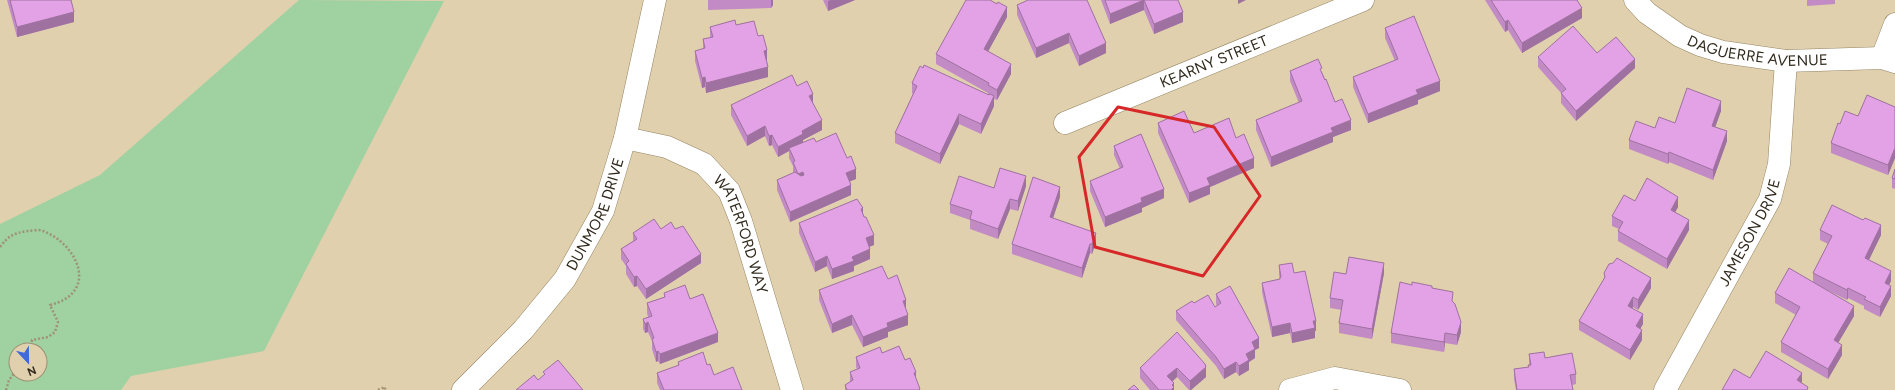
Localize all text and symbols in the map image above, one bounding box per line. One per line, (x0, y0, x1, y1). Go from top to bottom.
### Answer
street label: KEARNY STREET (1157, 31, 1271, 92)
street label: DAGUERRE AVENUE (1684, 31, 1828, 70)
street label: DUNMORE DRIVE (563, 156, 628, 274)
street label: WATERFORD WAY (710, 171, 771, 296)
street label: JAMESON DRIVE (1715, 177, 1784, 290)
north arrow (8, 342, 48, 382)
text: N (25, 363, 38, 378)

